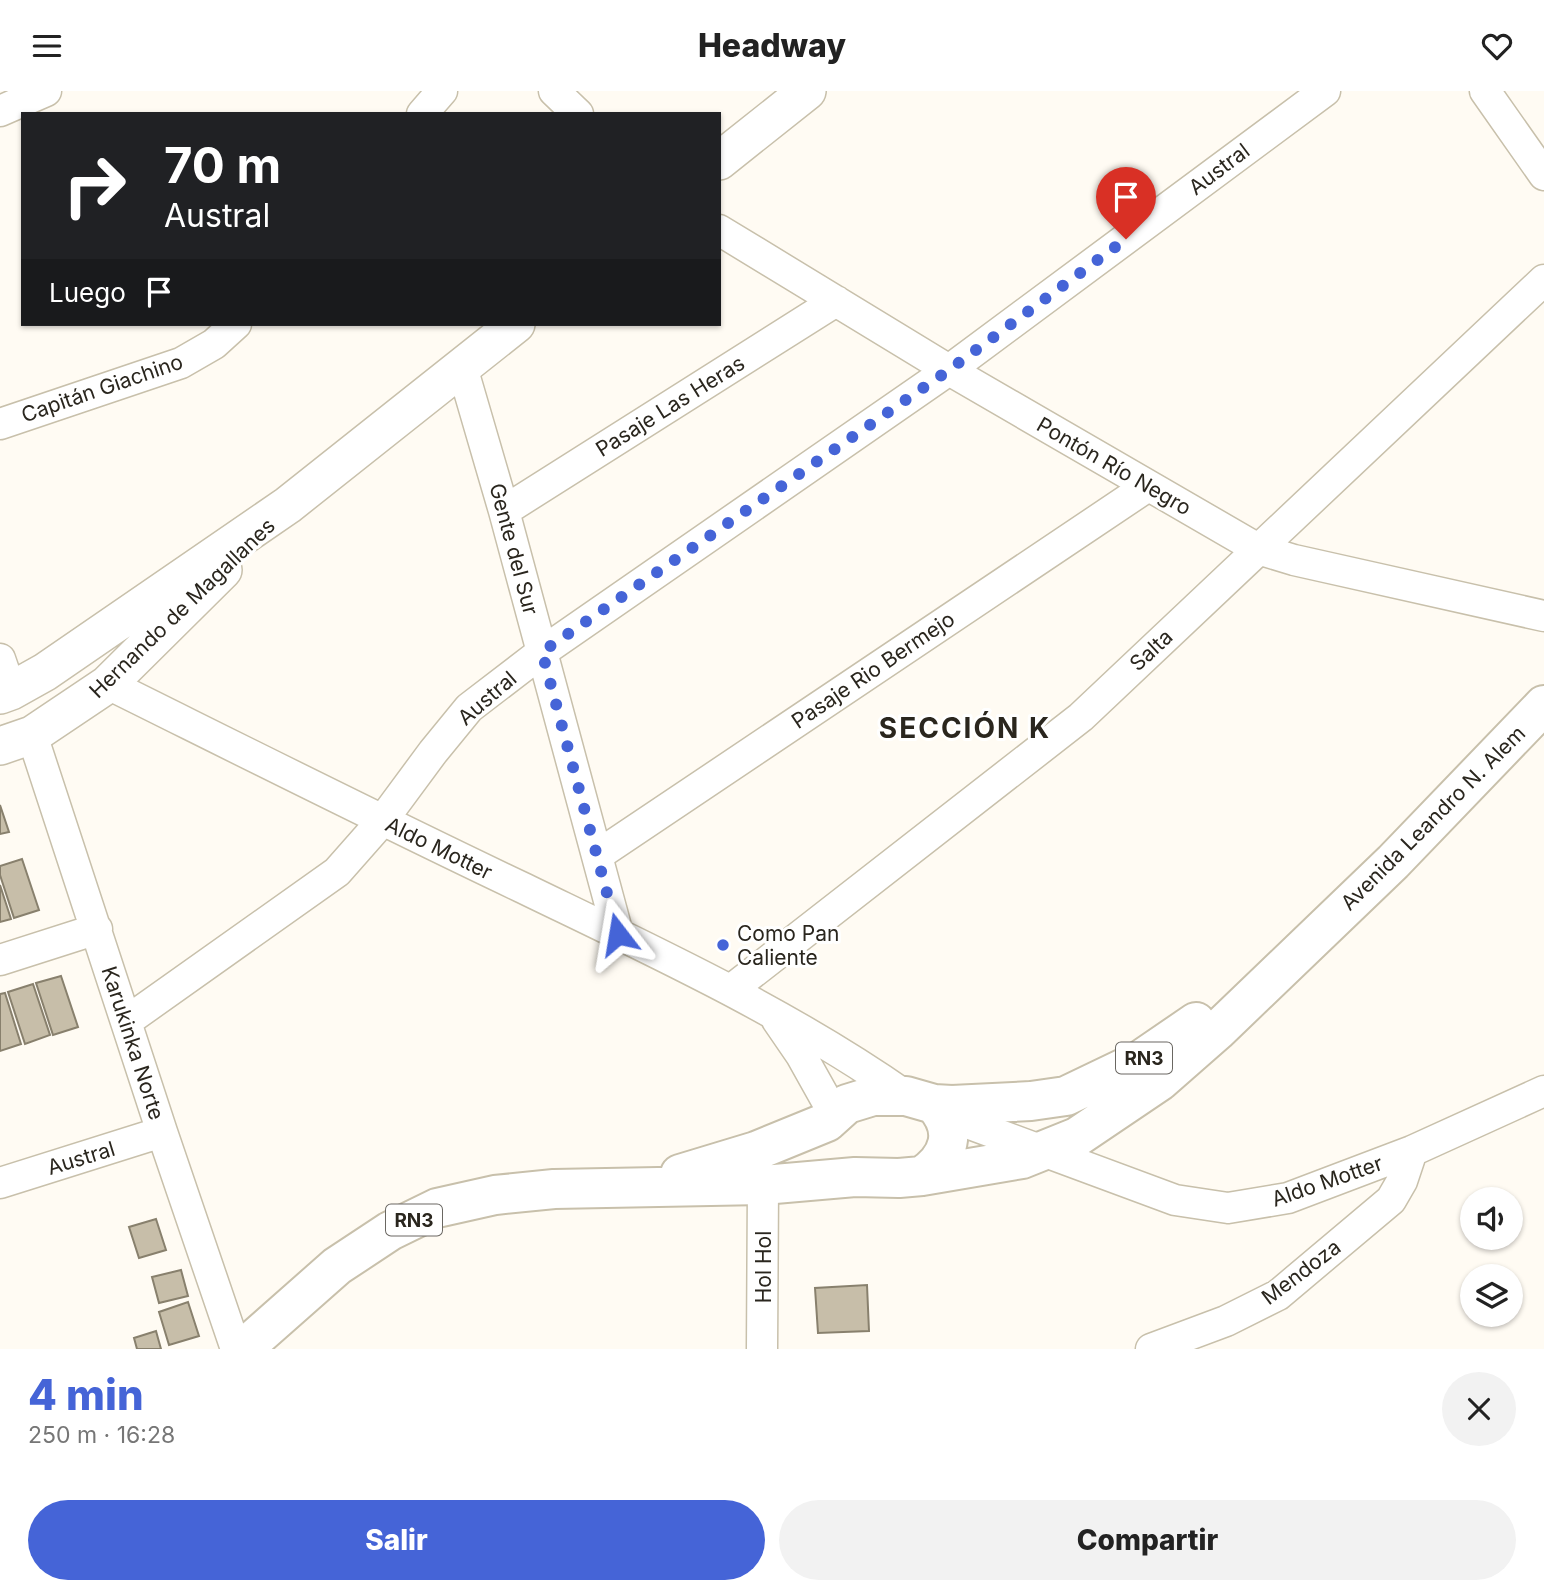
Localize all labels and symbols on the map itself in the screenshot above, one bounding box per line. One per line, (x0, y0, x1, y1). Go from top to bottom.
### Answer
street label: Austral (1184, 138, 1254, 200)
pin (1096, 167, 1156, 239)
street label: Capitán Giachino (18, 349, 186, 427)
street label: Pasaje Las Heras (591, 350, 749, 462)
street label: Pontón Río Negro (1032, 412, 1196, 520)
street label: Gente del Sur (484, 481, 544, 618)
street label: Hernando de Magallanes (84, 513, 280, 703)
street label: Pasaje Rio Bermejo (787, 606, 959, 734)
street label: Salta (1124, 624, 1178, 676)
street label: Austral (453, 666, 521, 730)
district label: SECCIÓN K (879, 711, 1051, 745)
street label: Avenida Leandro N. Alem (1336, 721, 1530, 915)
street label: Aldo Motter (382, 811, 497, 885)
position arrow (581, 897, 655, 971)
place label: Como Pan Caliente (737, 921, 839, 970)
marker: Como Pan Caliente (715, 937, 731, 953)
street label: Karukinka Norte (96, 963, 170, 1123)
road number: RN3 (1116, 1042, 1172, 1073)
street label: Austral (44, 1136, 118, 1180)
street label: Aldo Motter (1268, 1150, 1386, 1212)
road number: RN3 (386, 1205, 442, 1235)
street label: Hol Hol (751, 1231, 776, 1303)
street label: Mendoza (1257, 1234, 1345, 1310)

